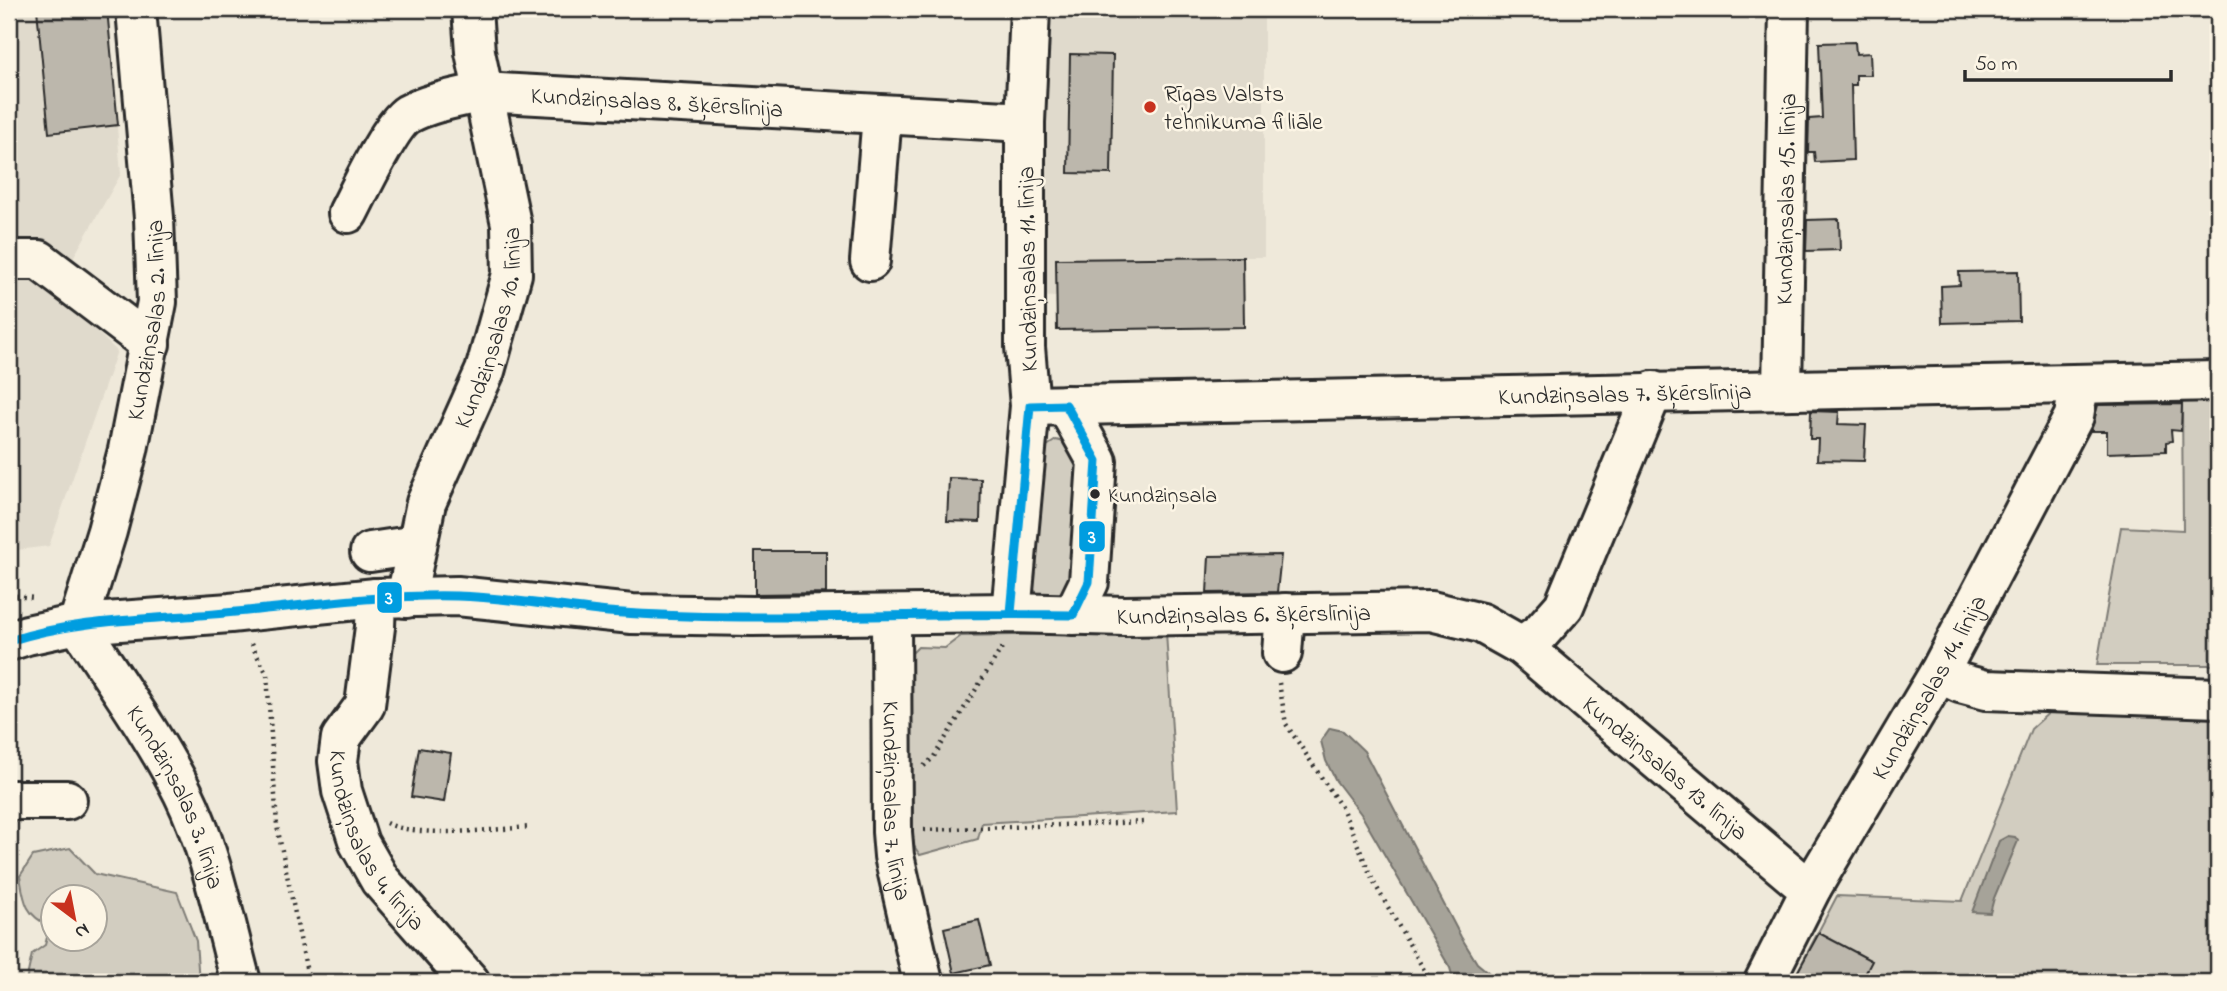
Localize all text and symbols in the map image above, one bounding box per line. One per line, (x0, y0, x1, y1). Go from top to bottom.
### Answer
scale bar (1965, 38, 2171, 82)
text: 50 m (1975, 50, 2018, 80)
place label: Rīgas Valsts tehnikuma filiāle (1164, 78, 1323, 141)
street label: Kundziņsalas 8. šķērslīnija (530, 80, 784, 129)
street label: Kundziņsalas 15. līnija (1769, 93, 1807, 305)
marker: Rīgas Valsts tehnikuma filiāle (1142, 99, 1158, 115)
street label: Kundziņsalas 11. līnija (1010, 166, 1049, 372)
street label: Kundziņsalas 2. līnija (119, 219, 177, 424)
street label: Kundziņsalas 10. līnija (446, 227, 532, 435)
street label: Kundziņsalas 7. šķērslīnija (1498, 376, 1752, 416)
place label: Kundziņsala (1108, 481, 1217, 513)
marker: Kundziņsala (1088, 487, 1102, 501)
line badge: 3 (1078, 520, 1106, 553)
text: 3 (1087, 525, 1096, 552)
line badge: 3 (376, 581, 403, 614)
text: 3 (384, 586, 393, 613)
street label: Kundziņsalas 14. līnija (1864, 589, 1997, 788)
street label: Kundziņsalas 6. šķērslīnija (1116, 597, 1371, 636)
street label: Kundziņsalas 13. līnija (1573, 689, 1755, 850)
street label: Kundziņsalas 3. līnija (116, 699, 231, 894)
street label: Kundziņsalas 7. līnija (871, 701, 919, 904)
street label: Kundziņsalas 4. līnija (318, 748, 432, 940)
north arrow (38, 883, 108, 953)
text: N (69, 915, 94, 945)

